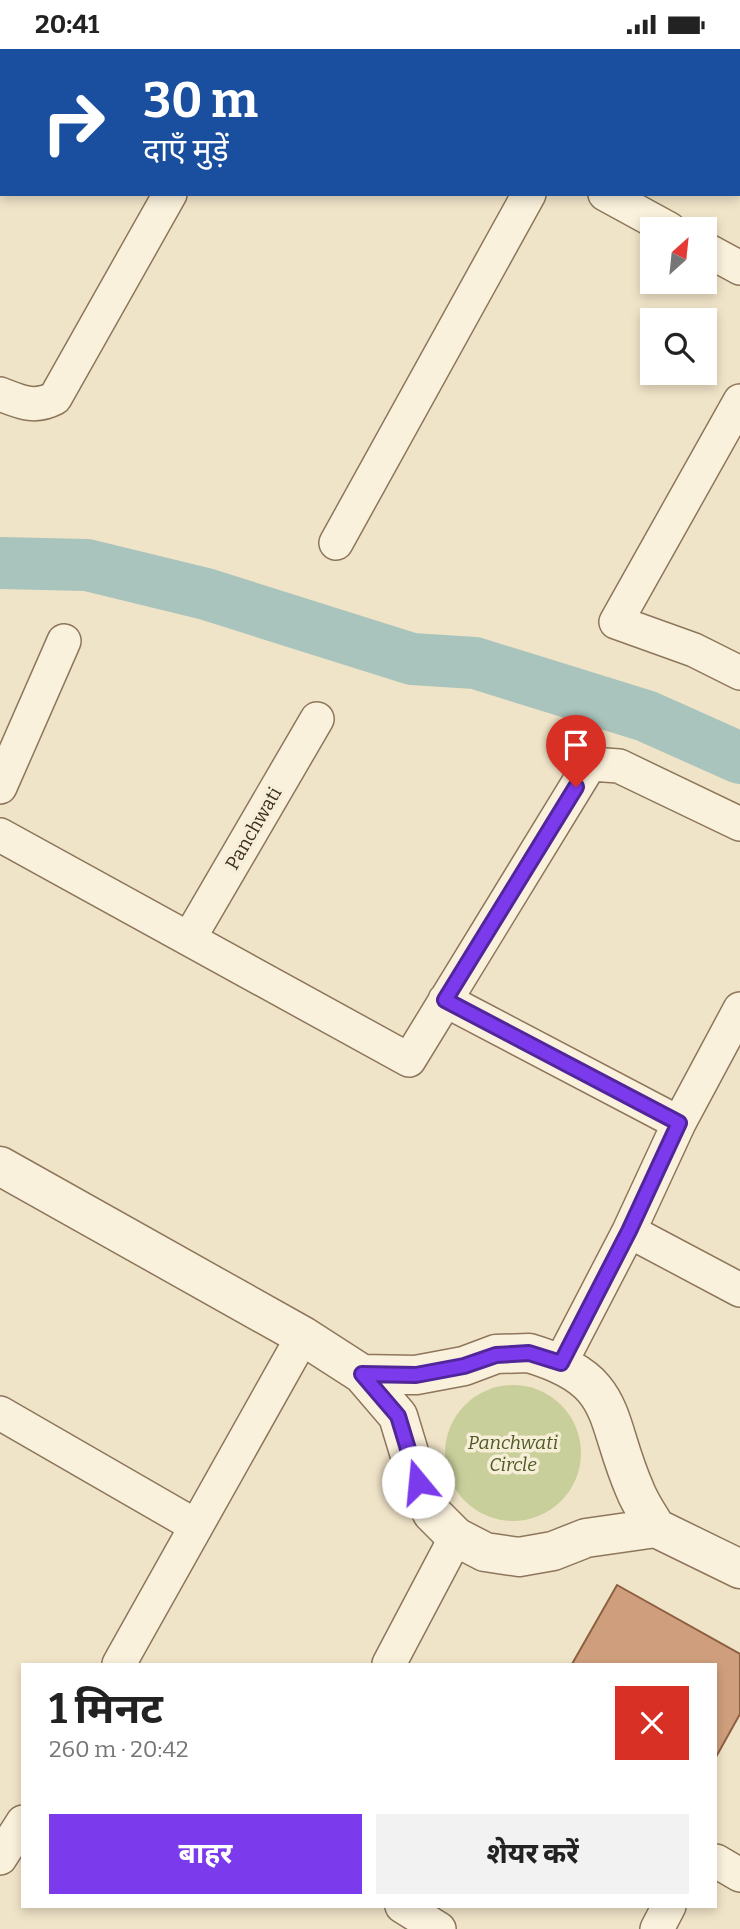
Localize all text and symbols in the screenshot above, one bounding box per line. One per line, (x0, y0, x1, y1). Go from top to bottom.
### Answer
text: 20:41 (35, 9, 99, 40)
text: 30 m (143, 71, 258, 130)
icon: right (28, 77, 119, 168)
text: दाएँ मुड़ें (143, 131, 229, 169)
north arrow (640, 217, 718, 294)
map controls (640, 217, 717, 385)
button: search (640, 308, 717, 385)
pin (546, 715, 606, 787)
icon: arrive (557, 726, 595, 764)
street label: Panchwati (221, 782, 287, 874)
park label: Panchwati Circle (468, 1431, 558, 1476)
position arrow (381, 1445, 455, 1519)
text: 1 मिनट (49, 1684, 163, 1734)
button: close (615, 1686, 689, 1760)
text: 260 m · 20:42 (49, 1735, 188, 1763)
button: बाहर (49, 1814, 362, 1894)
button: शेयर करें (376, 1814, 689, 1894)

